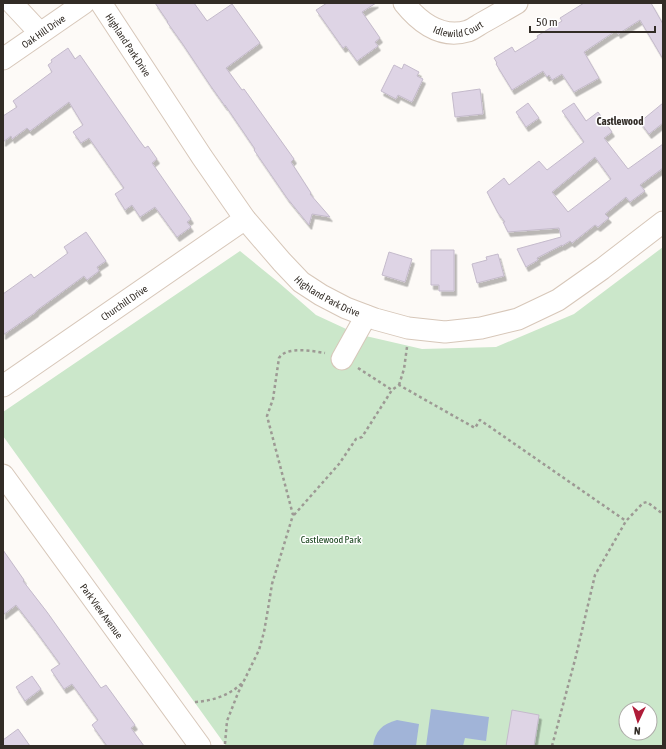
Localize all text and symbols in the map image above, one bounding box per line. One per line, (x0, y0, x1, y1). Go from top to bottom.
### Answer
scale bar (530, 8, 655, 34)
street label: Highland Park Drive (104, 11, 153, 79)
street label: Oak Hill Drive (19, 12, 68, 50)
text: 50 m (536, 15, 558, 29)
street label: Idlewild Court (432, 18, 485, 39)
district label: Castlewood (597, 115, 643, 127)
street label: Highland Park Drive (293, 273, 362, 318)
street label: Churchill Drive (99, 282, 150, 322)
park label: Castlewood Park (301, 534, 362, 545)
street label: Park View Avenue (78, 581, 126, 641)
north arrow (618, 701, 658, 741)
text: N (634, 725, 641, 737)

